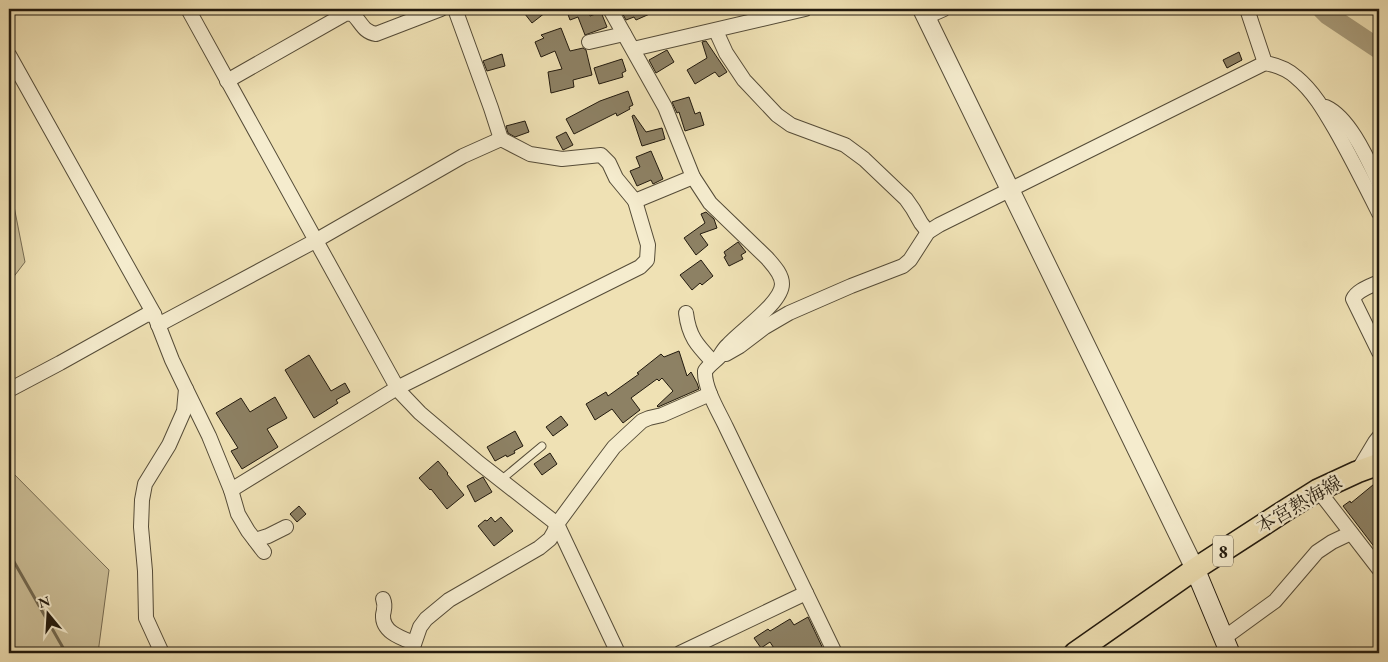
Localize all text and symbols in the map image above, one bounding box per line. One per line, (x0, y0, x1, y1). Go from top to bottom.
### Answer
street label: 本宮熱海線 (1252, 469, 1346, 539)
road number: 8 (1213, 536, 1233, 566)
north arrow (22, 590, 72, 640)
text: N (36, 591, 53, 612)

